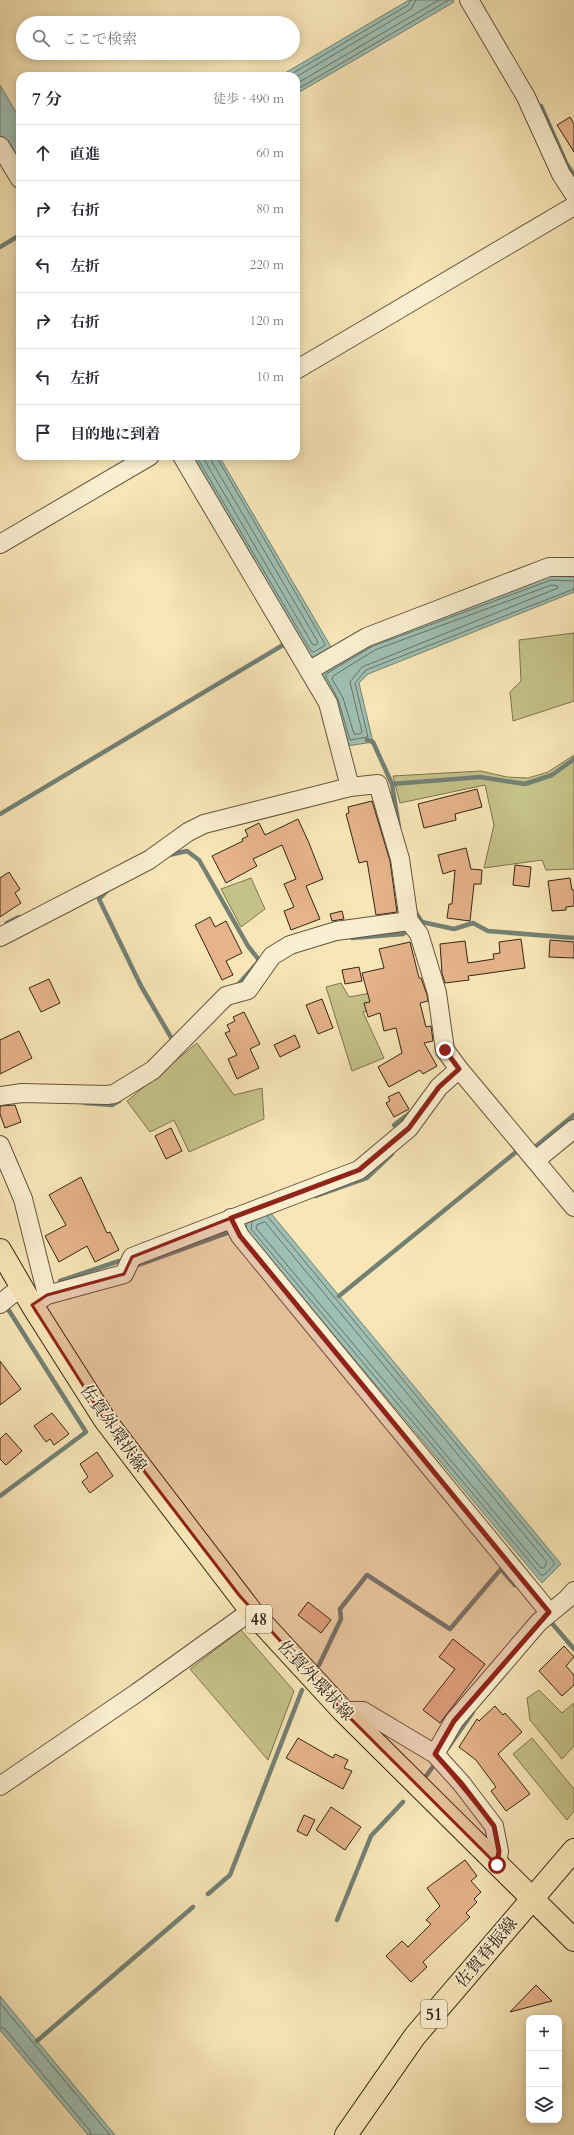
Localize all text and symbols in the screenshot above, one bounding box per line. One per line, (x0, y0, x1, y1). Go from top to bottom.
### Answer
search box (16, 16, 300, 60)
icon: search (30, 27, 52, 49)
text: ここで検索 (62, 29, 137, 49)
text: 7 分 (32, 88, 62, 111)
text: 徒歩 · 490 m (213, 90, 284, 108)
icon: ahead (32, 142, 54, 164)
text: 直進 (70, 144, 100, 164)
text: 60 m (256, 144, 284, 162)
icon: right (32, 198, 54, 220)
text: 右折 (70, 200, 100, 220)
text: 80 m (256, 200, 284, 218)
icon: left (32, 254, 54, 276)
text: 左折 (70, 256, 100, 276)
text: 220 m (250, 256, 284, 274)
icon: right (32, 310, 54, 332)
text: 右折 (70, 312, 100, 332)
text: 120 m (250, 312, 284, 330)
icon: left (32, 366, 54, 388)
text: 左折 (70, 368, 100, 388)
text: 10 m (256, 368, 284, 386)
icon: arrive (32, 422, 54, 444)
text: 目的地に到着 (70, 424, 160, 444)
route end (436, 1041, 454, 1059)
street label: 佐賀外環状線 (75, 1380, 152, 1477)
road number: 48 (246, 1605, 272, 1633)
street label: 佐賀外環状線 (272, 1635, 359, 1725)
route start (488, 1856, 506, 1874)
street label: 佐賀脊振線 (450, 1912, 523, 1992)
road number: 51 (421, 2000, 447, 2028)
map controls (526, 2015, 562, 2123)
button: + (526, 2015, 562, 2051)
button: − (526, 2051, 562, 2087)
button: layers (526, 2087, 562, 2123)

